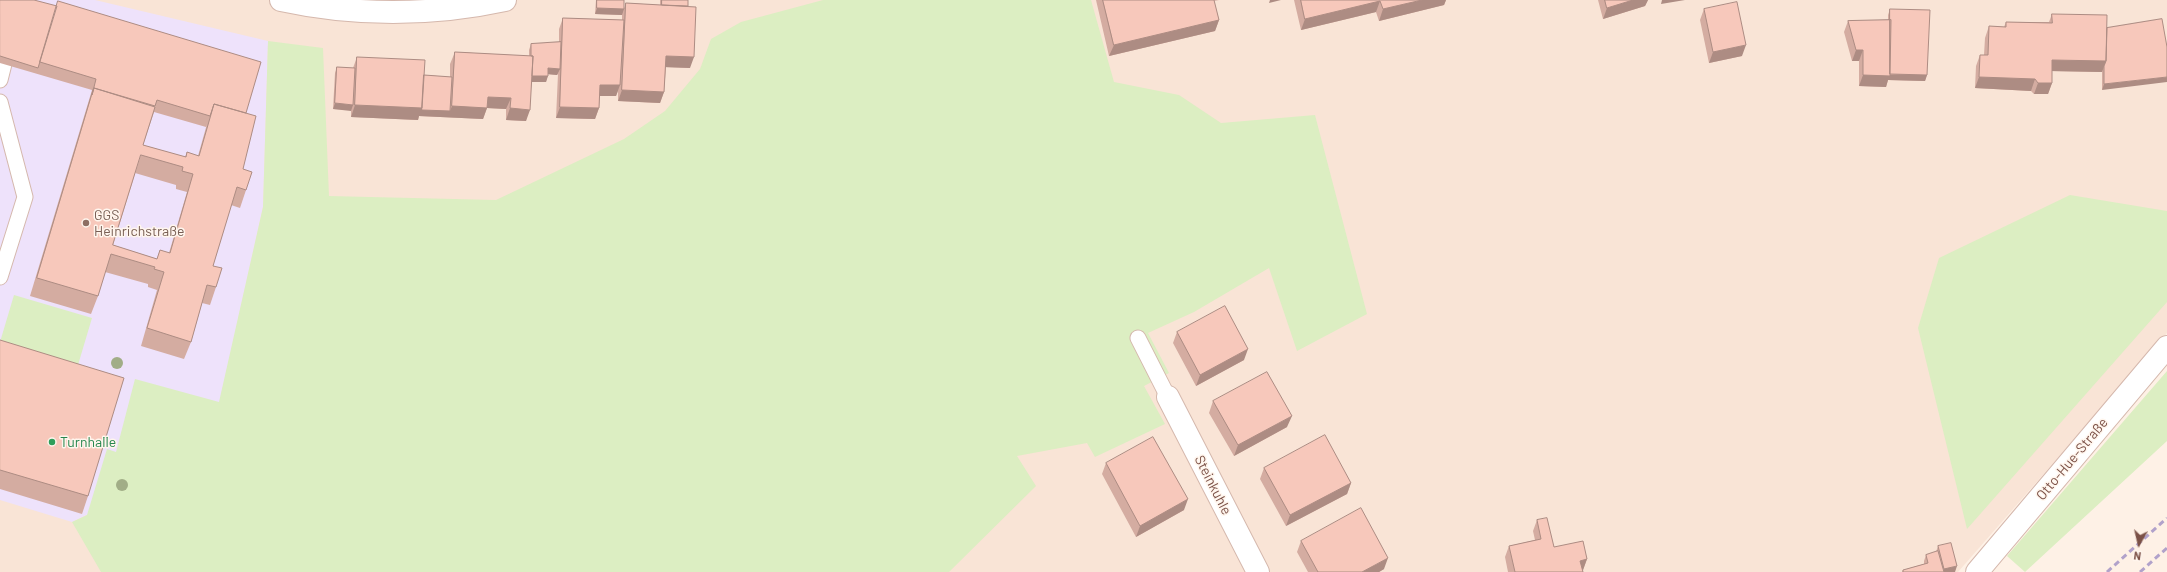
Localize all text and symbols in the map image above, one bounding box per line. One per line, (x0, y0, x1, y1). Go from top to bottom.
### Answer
place label: GGS Heinrichstraße (94, 207, 185, 240)
marker: GGS Heinrichstraße (81, 218, 91, 228)
street label: Otto-Hue-Straße (2033, 414, 2111, 504)
place label: Turnhalle (60, 434, 116, 450)
marker: Turnhalle (47, 437, 57, 447)
street label: Steinkuhle (1191, 453, 1235, 517)
north arrow (2119, 524, 2159, 564)
text: N (2133, 549, 2142, 563)

